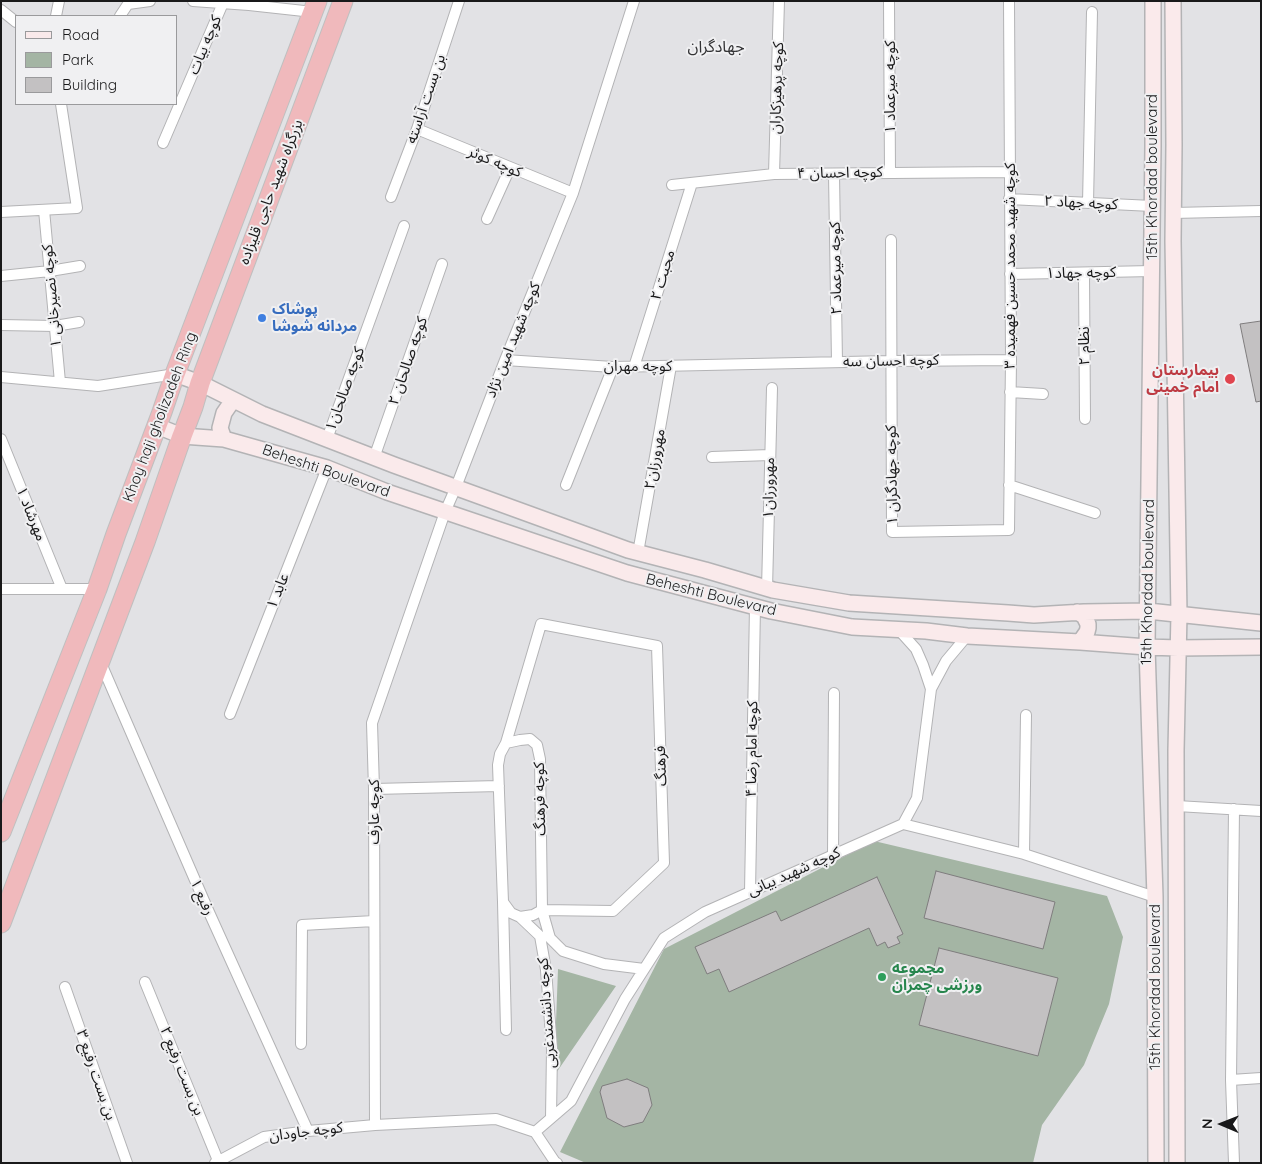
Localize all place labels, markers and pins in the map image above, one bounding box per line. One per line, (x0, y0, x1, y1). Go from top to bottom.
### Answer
place label: پوشاک مردانه شوشا (272, 300, 357, 335)
marker: پوشاک مردانه شوشا (256, 312, 268, 324)
place label: بیمارستان امام خمینی (1146, 361, 1219, 396)
marker: بیمارستان امام خمینی (1223, 372, 1237, 386)
place label: مجموعه ورزشی چمران (892, 959, 982, 994)
marker: مجموعه ورزشی چمران (876, 971, 888, 983)

